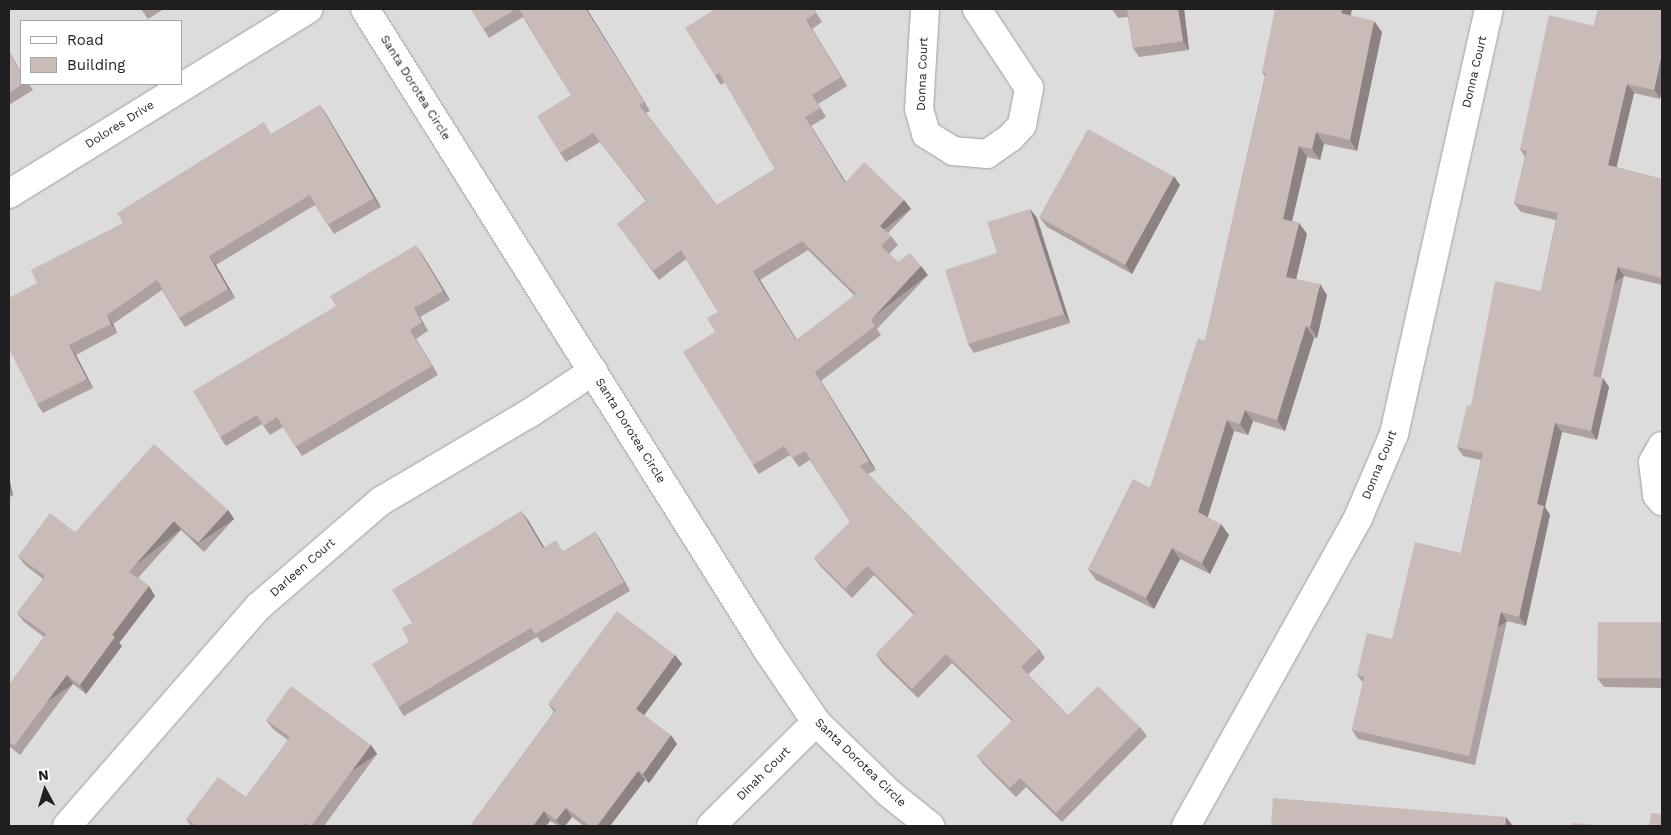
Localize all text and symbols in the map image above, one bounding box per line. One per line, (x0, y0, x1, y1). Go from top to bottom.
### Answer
legend (20, 20, 182, 85)
text: Road (67, 31, 104, 49)
street label: Santa Dorotea Circle (377, 33, 453, 143)
street label: Donna Court (1460, 34, 1490, 110)
street label: Donna Court (915, 37, 931, 111)
text: Building (67, 56, 125, 74)
street label: Dolores Drive (83, 98, 157, 152)
street label: Santa Dorotea Circle (592, 376, 668, 486)
street label: Donna Court (1359, 428, 1401, 502)
street label: Darleen Court (267, 536, 339, 600)
street label: Santa Dorotea Circle (811, 716, 909, 810)
street label: Dinah Court (734, 744, 794, 804)
north arrow (20, 765, 70, 815)
text: N (37, 767, 49, 784)

